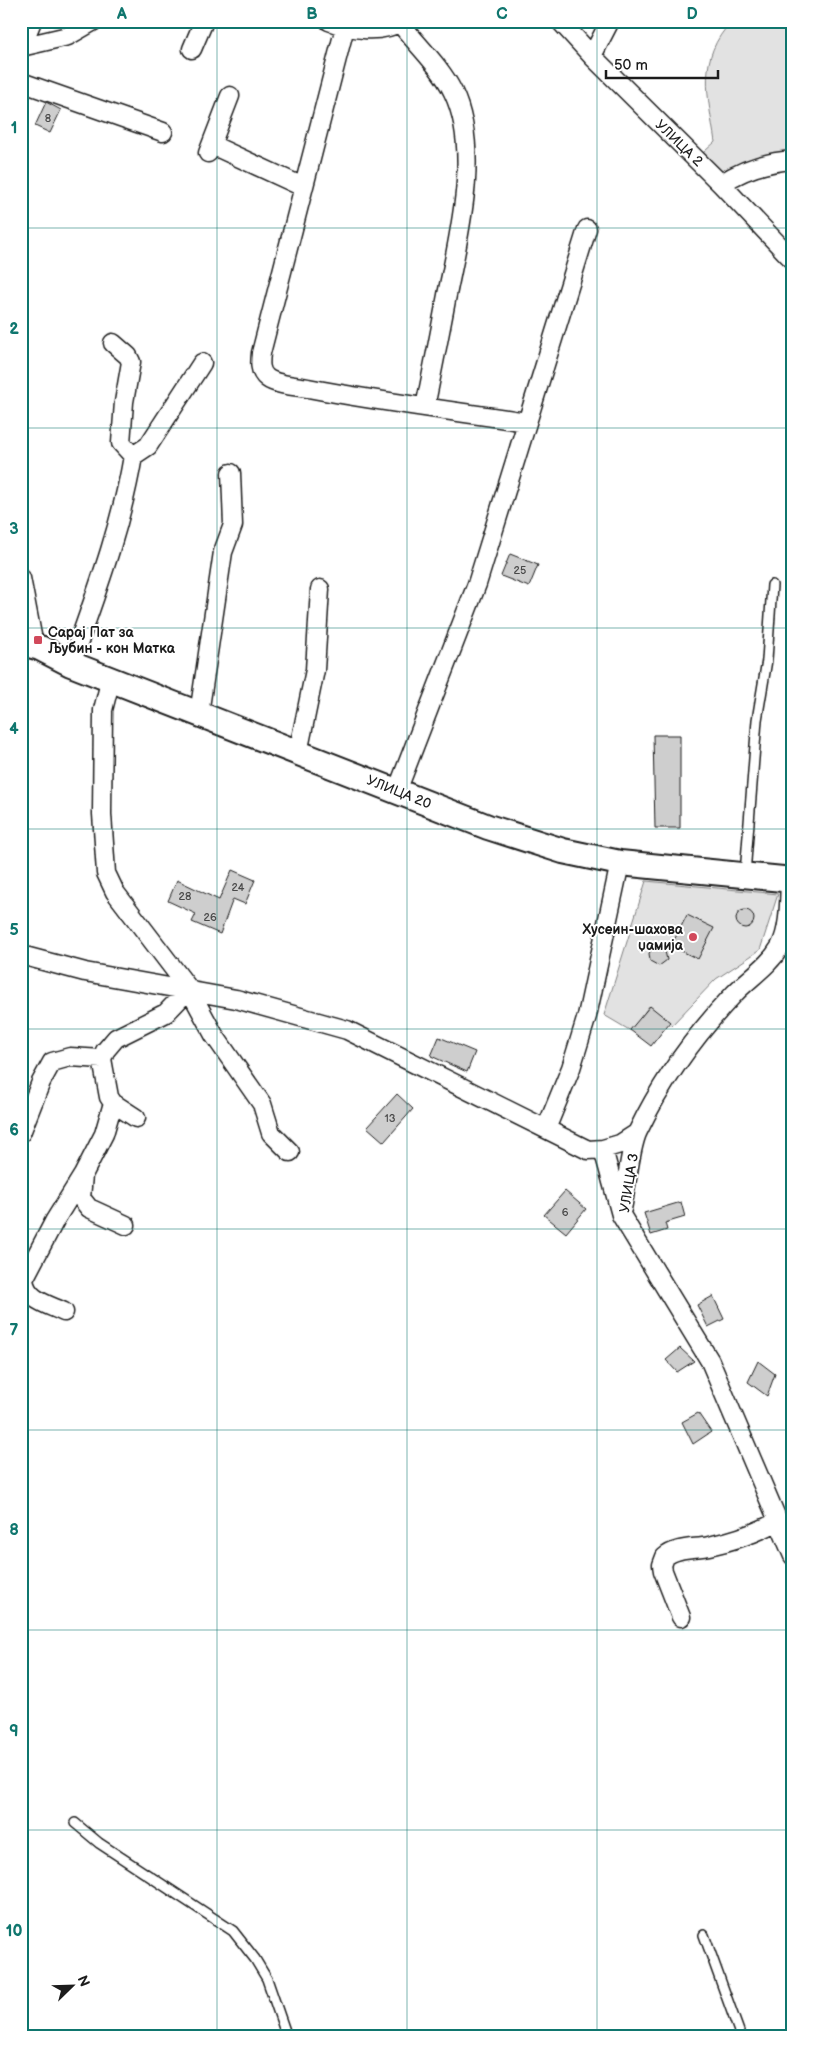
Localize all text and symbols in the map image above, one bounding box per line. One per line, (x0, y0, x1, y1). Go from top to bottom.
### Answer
text: A (116, 5, 127, 24)
text: B (306, 5, 318, 24)
text: C (496, 5, 508, 24)
text: D (686, 5, 698, 24)
scale bar (606, 48, 719, 80)
text: 50 m (614, 56, 648, 75)
house number: 8 (45, 112, 51, 125)
street label: УЛИЦА 2 (652, 116, 707, 170)
text: 1 (11, 119, 17, 138)
text: 2 (9, 320, 19, 339)
text: 3 (9, 520, 19, 539)
house number: 25 (514, 564, 526, 577)
place label: Сарај Пат за Љубин - кон Матка (48, 624, 176, 657)
marker: Сарај Пат за Љубин - кон Матка (32, 634, 44, 646)
text: 4 (9, 720, 19, 739)
street label: УЛИЦА 20 (364, 771, 434, 813)
house number: 24 (231, 881, 245, 894)
house number: 28 (179, 890, 191, 903)
house number: 26 (203, 911, 217, 924)
text: 5 (9, 921, 19, 940)
place label: Хусеин-шахова џамија (582, 921, 684, 954)
marker: Хусеин-шахова џамија (687, 931, 699, 943)
house number: 13 (384, 1112, 396, 1125)
text: 6 (9, 1121, 19, 1140)
street label: УЛИЦА 3 (616, 1152, 642, 1214)
house number: 6 (562, 1206, 569, 1219)
text: 7 (10, 1321, 19, 1340)
text: 8 (9, 1521, 19, 1540)
text: 9 (9, 1722, 19, 1741)
text: 10 (6, 1922, 22, 1941)
north arrow (48, 1960, 98, 2010)
text: N (74, 1973, 93, 1989)

